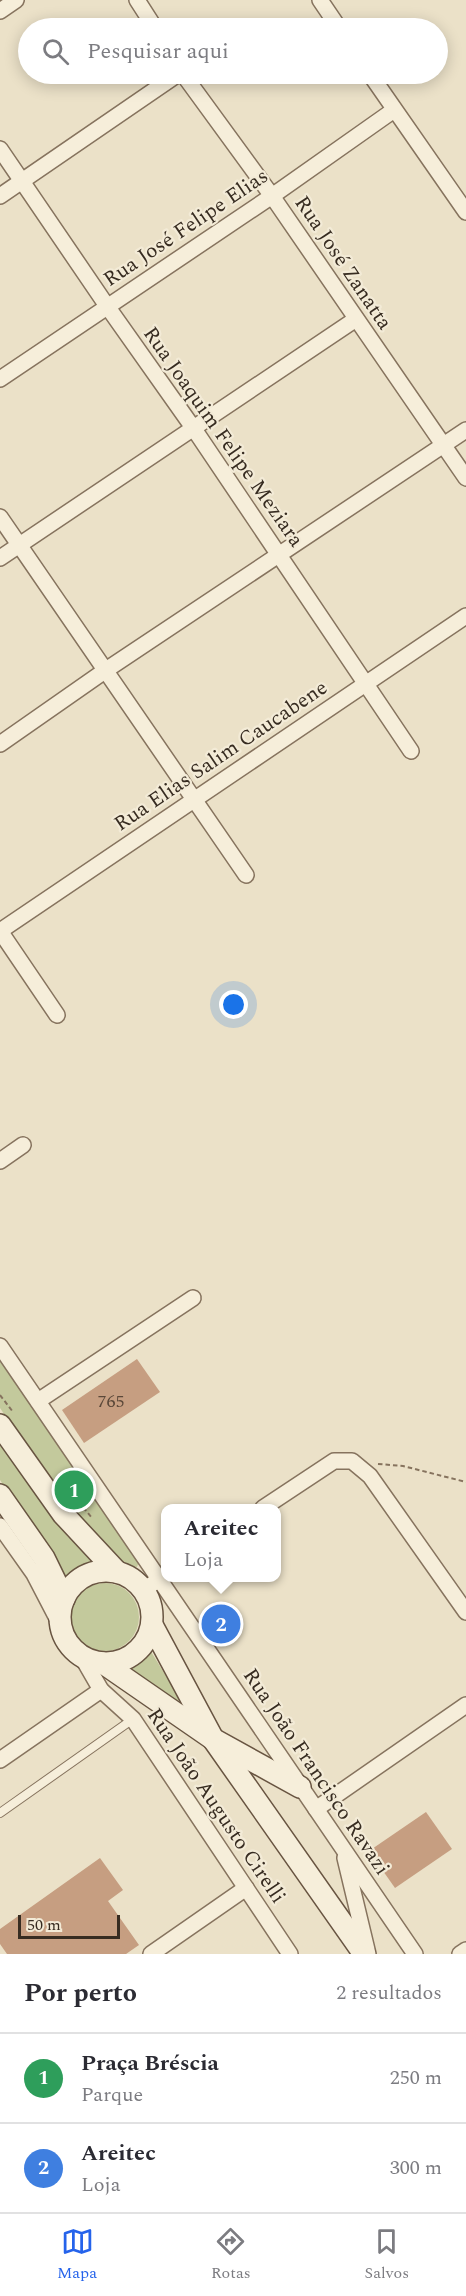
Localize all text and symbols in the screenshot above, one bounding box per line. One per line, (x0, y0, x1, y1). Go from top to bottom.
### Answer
search box (18, 18, 448, 84)
icon: search (39, 35, 72, 68)
text: Pesquisar aqui (87, 35, 229, 68)
street label: Rua José Felipe Elias (97, 161, 275, 295)
street label: Rua José Zanatta (286, 189, 400, 337)
street label: Rua Joaquim Felipe Meziara (135, 320, 312, 554)
street label: Rua Elias Salim Caucabene (108, 672, 334, 840)
your location (219, 990, 248, 1019)
house number: 765 (98, 1388, 125, 1415)
pin: 1 (54, 1468, 94, 1512)
popup (161, 1504, 281, 1582)
text: Areitec (184, 1512, 258, 1545)
text: Loja (184, 1545, 223, 1575)
pin: 2 (202, 1602, 240, 1646)
street label: Rua João Francisco Ravazi (234, 1662, 398, 1882)
street label: Rua João Augusto Cirelli (138, 1702, 294, 1910)
scale bar (18, 1912, 120, 1940)
text: 50 m (27, 1913, 61, 1937)
text: Por perto (24, 1973, 137, 2013)
text: 2 resultados (336, 1978, 442, 2008)
text: Praça Bréscia (81, 2047, 219, 2080)
text: 1 (38, 2063, 49, 2093)
text: 250 m (390, 2063, 442, 2093)
text: Parque (81, 2080, 143, 2110)
text: Areitec (81, 2137, 156, 2170)
text: 2 (38, 2153, 49, 2183)
text: 300 m (390, 2153, 442, 2183)
text: Loja (81, 2170, 121, 2200)
tab: Mapa (57, 2225, 97, 2285)
tab: Rotas (211, 2225, 251, 2285)
tab: Salvos (365, 2225, 409, 2285)

